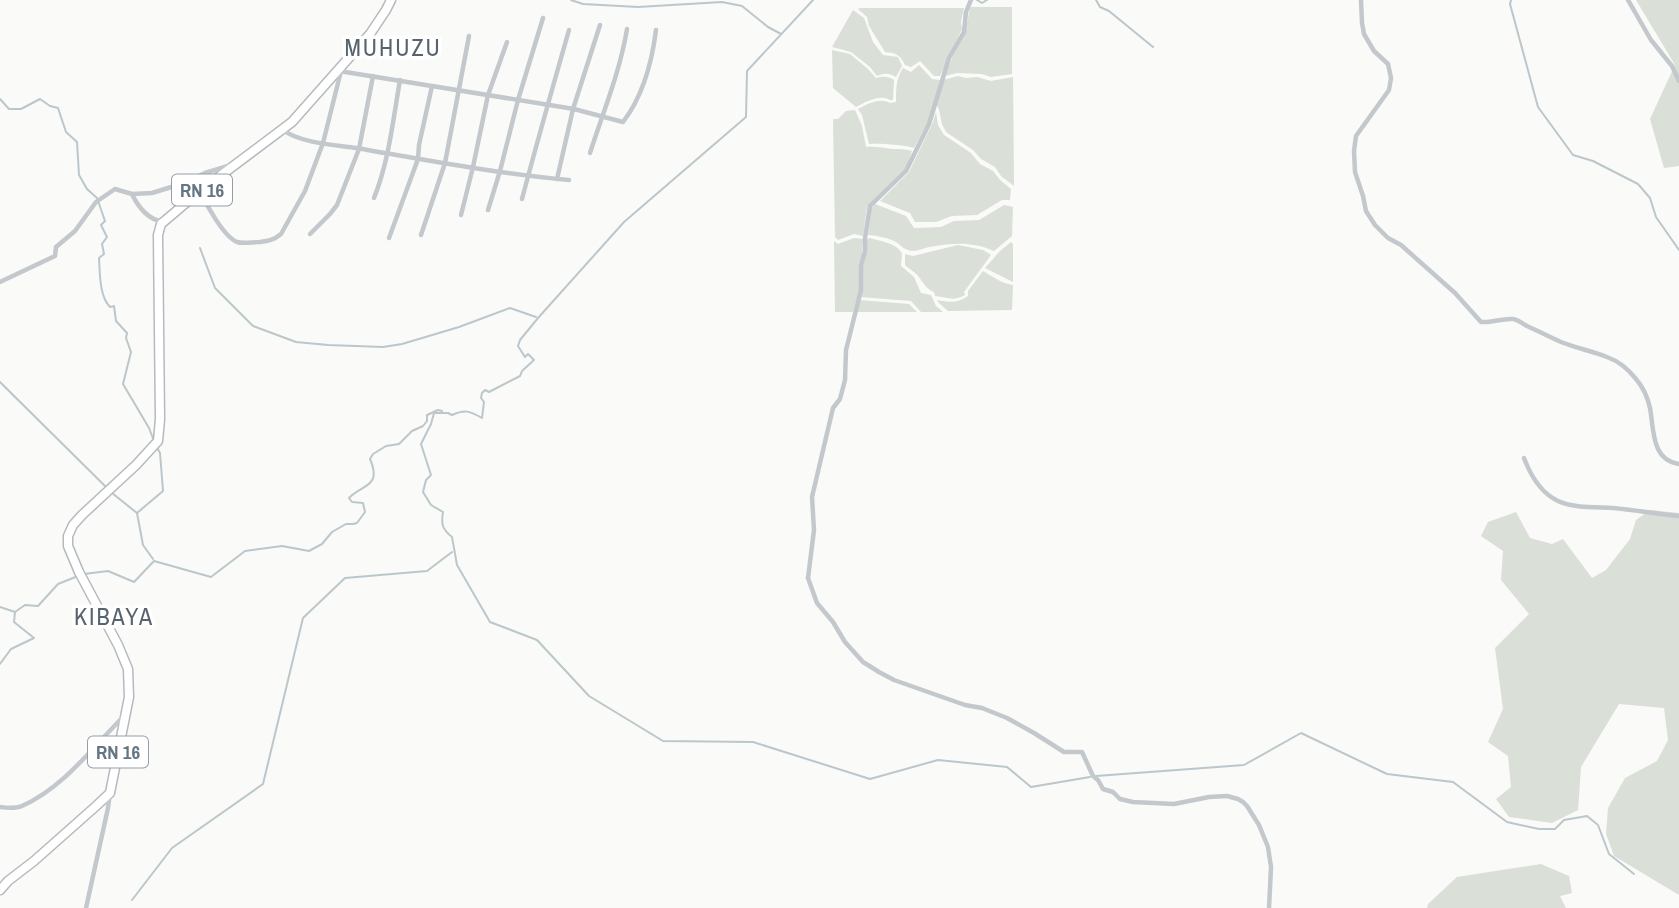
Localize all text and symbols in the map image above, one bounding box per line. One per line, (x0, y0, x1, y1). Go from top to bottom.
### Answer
district label: MUHUZU (344, 31, 442, 63)
road number: RN 16 (172, 174, 232, 206)
district label: KIBAYA (74, 600, 154, 632)
road number: RN 16 (88, 736, 148, 768)

